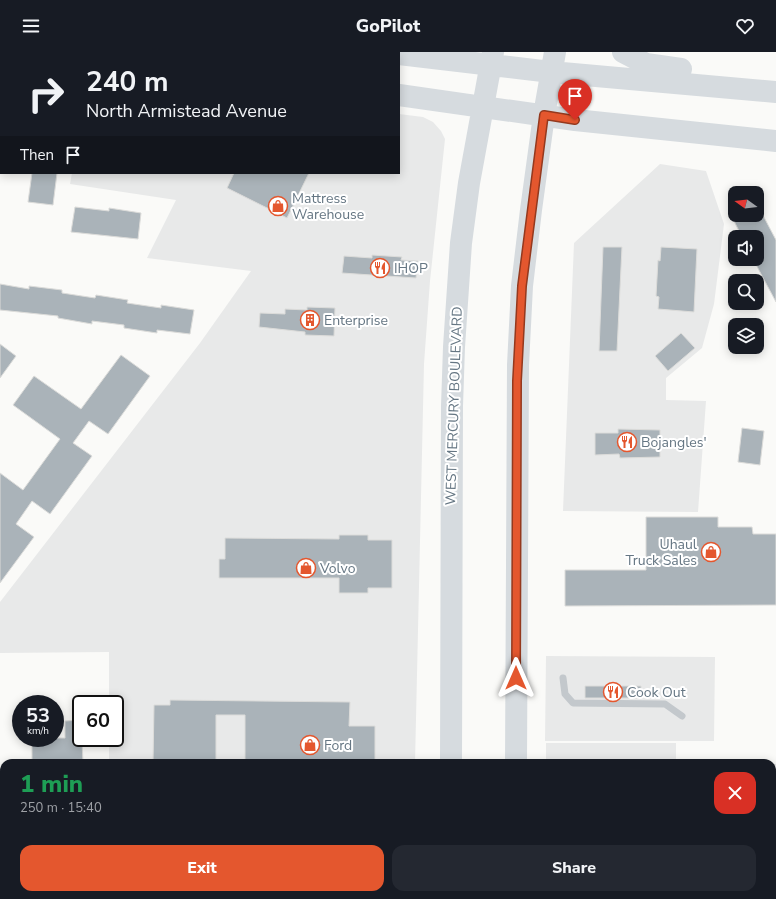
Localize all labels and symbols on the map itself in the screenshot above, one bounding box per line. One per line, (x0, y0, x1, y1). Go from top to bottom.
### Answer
pin (558, 79, 592, 120)
north arrow (728, 186, 764, 222)
place label: Mattress Warehouse (292, 189, 364, 224)
shop icon: Mattress Warehouse (267, 195, 289, 217)
restaurant icon: IHOP (369, 257, 391, 279)
place label: IHOP (394, 259, 428, 278)
street label: WEST MERCURY BOULEVARD (441, 306, 467, 506)
building icon: Enterprise (299, 309, 321, 331)
place label: Enterprise (324, 311, 388, 330)
restaurant icon: Bojangles' (616, 431, 638, 453)
place label: Bojangles' (641, 433, 706, 452)
place label: Uhaul Truck Sales (625, 535, 698, 570)
shop icon: Uhaul Truck Sales (700, 541, 722, 563)
shop icon: Volvo (295, 557, 317, 579)
place label: Volvo (319, 559, 356, 578)
position arrow (495, 657, 537, 699)
restaurant icon: Cook Out (602, 681, 624, 703)
place label: Cook Out (627, 683, 686, 702)
speed limit sign: 60 (72, 695, 124, 747)
shop icon: Ford (299, 734, 321, 756)
place label: Ford (324, 736, 352, 755)

